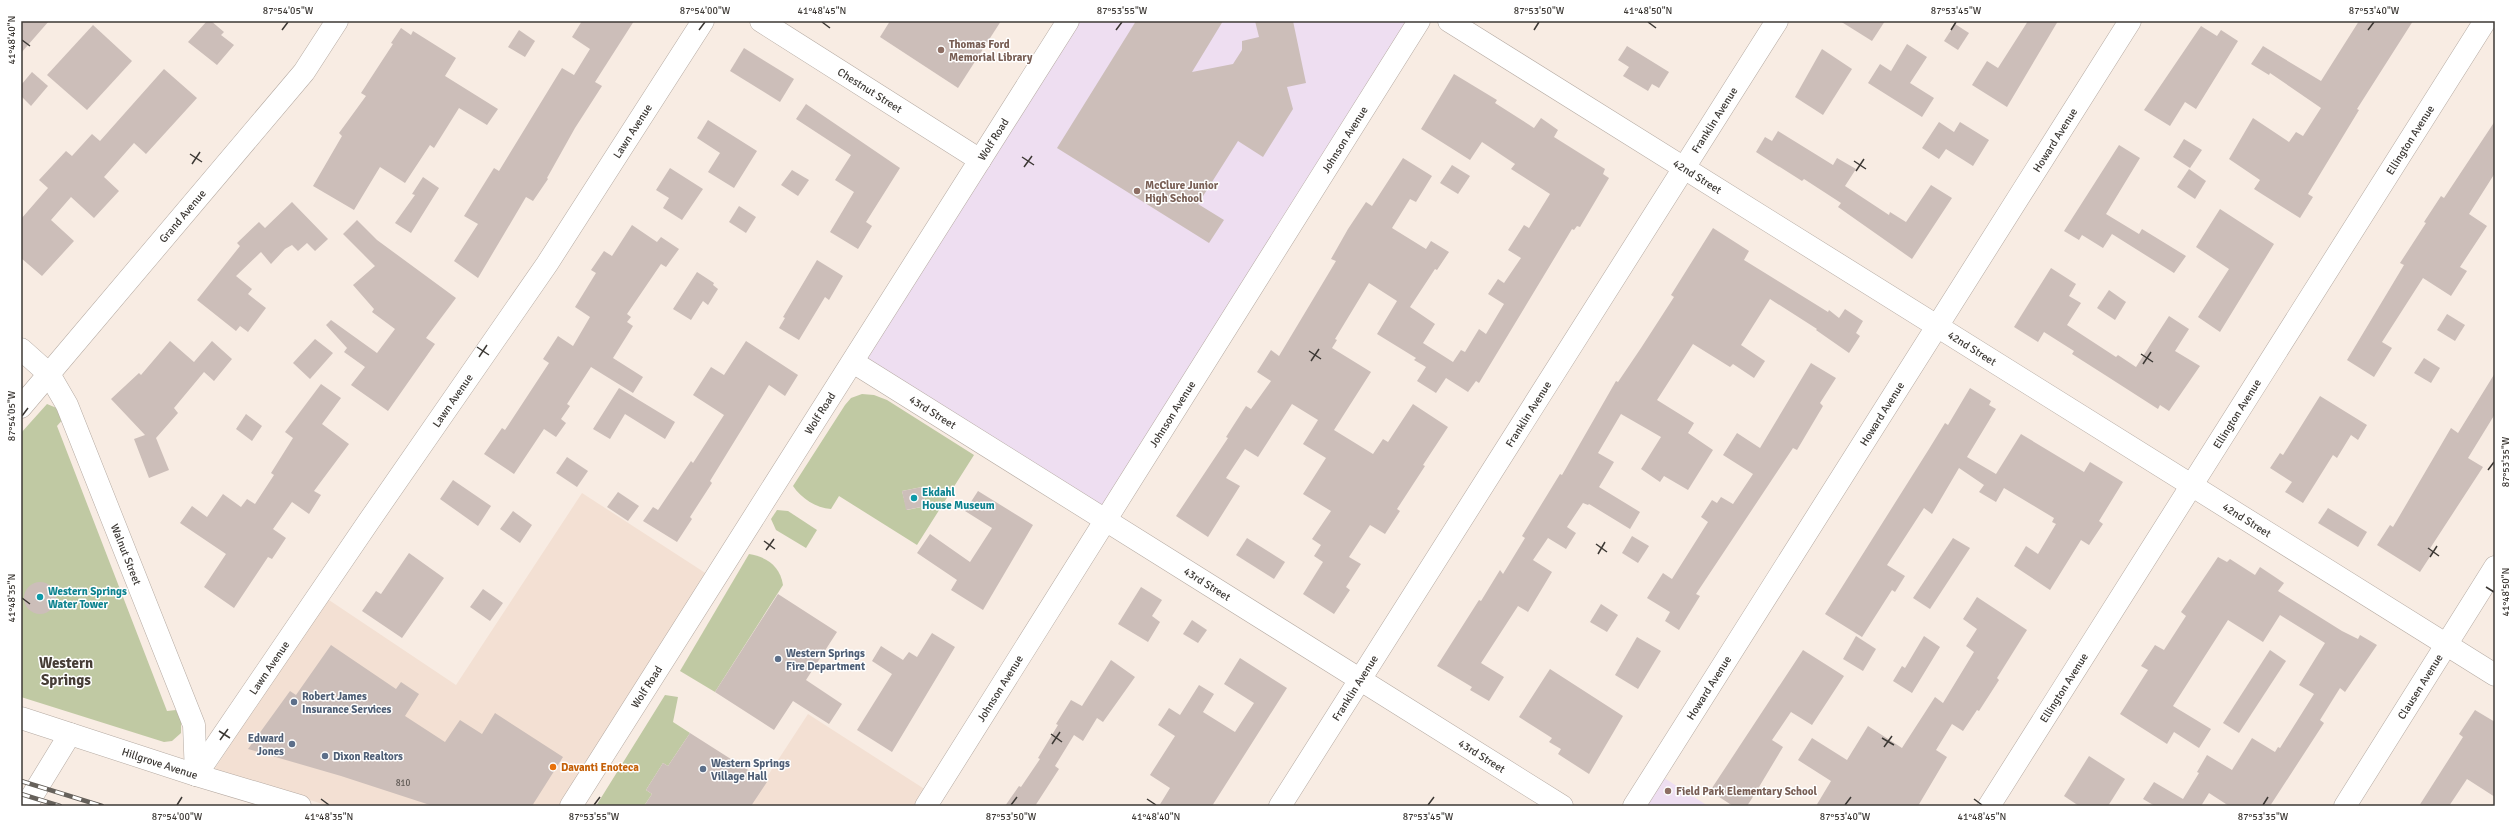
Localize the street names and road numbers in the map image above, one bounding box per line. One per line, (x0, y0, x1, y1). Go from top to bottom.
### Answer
street label: Chestnut Street (835, 65, 904, 116)
street label: Franklin Avenue (1689, 85, 1740, 156)
street label: Lawn Avenue (611, 102, 655, 161)
street label: Ellington Avenue (2384, 103, 2437, 177)
street label: Johnson Avenue (1319, 104, 1371, 176)
street label: Howard Avenue (2030, 106, 2080, 174)
street label: Wolf Road (975, 116, 1012, 163)
street label: 42nd Street (1670, 157, 1724, 197)
street label: Grand Avenue (157, 187, 209, 246)
street label: 42nd Street (1945, 328, 1999, 369)
street label: Lawn Avenue (430, 372, 476, 430)
street label: Ellington Avenue (2210, 377, 2264, 451)
street label: Johnson Avenue (1147, 378, 1198, 450)
street label: Franklin Avenue (1503, 379, 1554, 450)
street label: Howard Avenue (1857, 380, 1907, 448)
street label: Wolf Road (802, 390, 838, 437)
street label: 43rd Street (907, 393, 958, 432)
street label: 42nd Street (2220, 500, 2273, 540)
street label: Walnut Street (108, 522, 144, 587)
street label: 43rd Street (1181, 565, 1233, 604)
street label: Lawn Avenue (247, 639, 292, 697)
street label: Ellington Avenue (2037, 651, 2091, 725)
street label: Clausen Avenue (2395, 652, 2446, 722)
street label: Johnson Avenue (975, 653, 1026, 724)
street label: Franklin Avenue (1330, 653, 1381, 723)
street label: Howard Avenue (1684, 654, 1734, 722)
street label: Wolf Road (629, 663, 665, 711)
street label: 43rd Street (1456, 737, 1508, 776)
street label: Hillgrove Avenue (120, 745, 199, 782)

